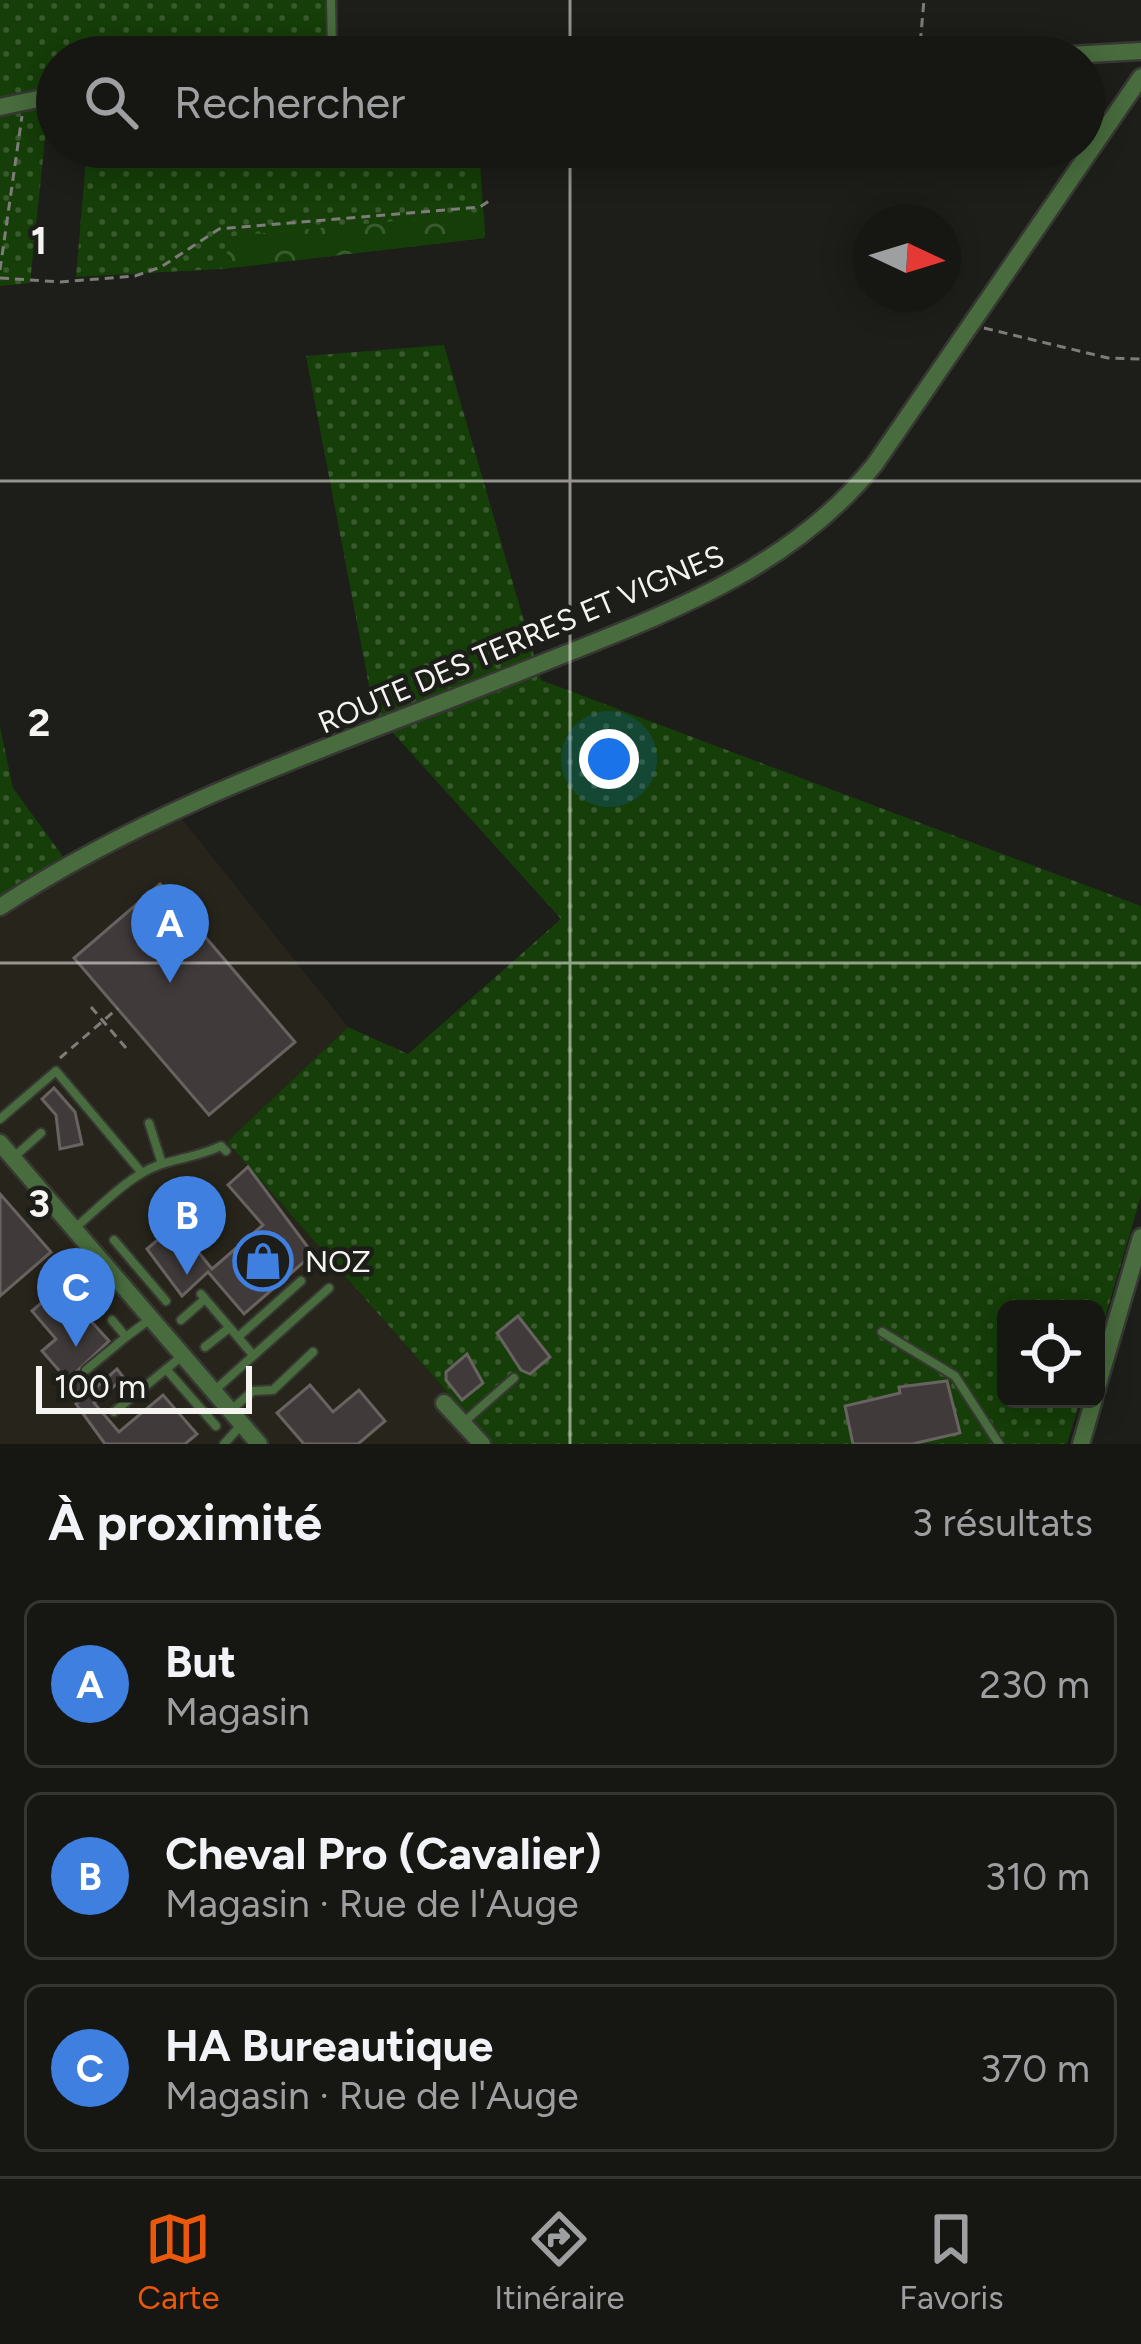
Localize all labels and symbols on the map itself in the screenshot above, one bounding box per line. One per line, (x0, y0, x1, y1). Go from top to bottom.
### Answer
north arrow (853, 204, 961, 312)
text: 1 (31, 217, 47, 264)
street label: ROUTE DES TERRES ET VIGNES (313, 537, 729, 741)
text: 2 (28, 699, 50, 746)
your location (579, 729, 639, 789)
pin: A (131, 884, 209, 983)
pin: B (148, 1176, 226, 1275)
text: 3 (28, 1180, 50, 1227)
shop icon: NOZ (232, 1230, 294, 1292)
place label: NOZ (305, 1243, 371, 1280)
pin: C (37, 1248, 115, 1347)
scale bar (36, 1360, 252, 1413)

